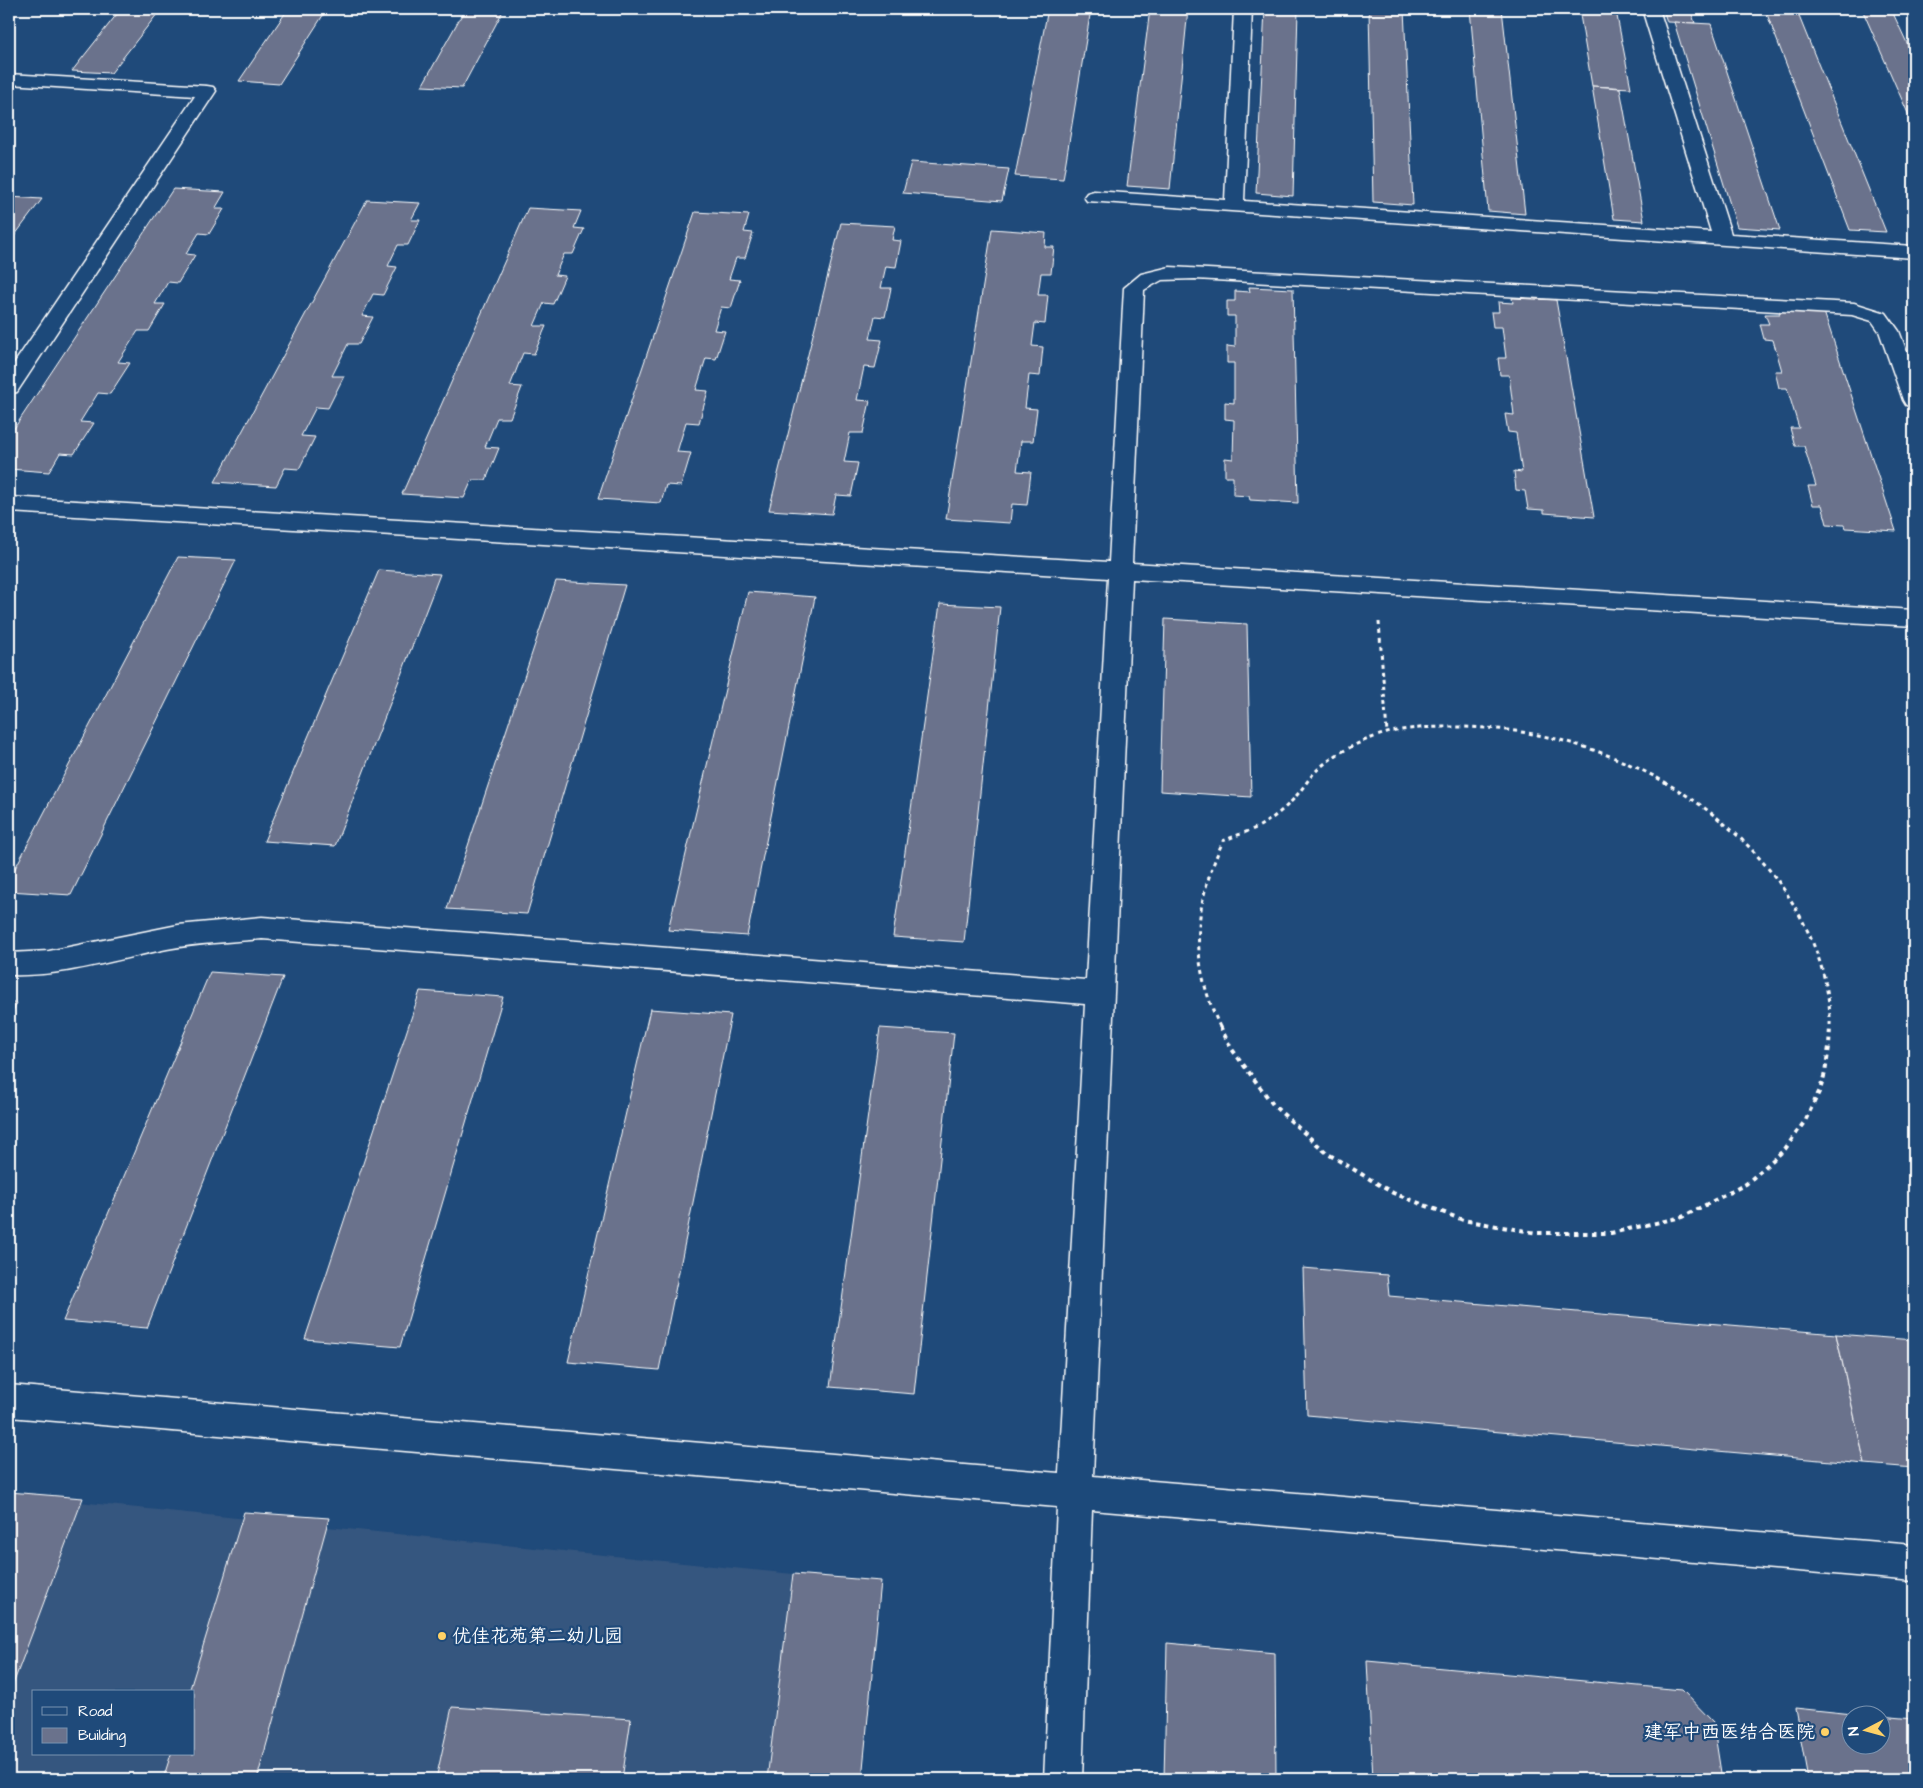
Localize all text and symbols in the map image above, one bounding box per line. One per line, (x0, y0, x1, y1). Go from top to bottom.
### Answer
place label: 优佳花苑第二幼儿园 (452, 1623, 623, 1650)
marker: 优佳花苑第二幼儿园 (436, 1630, 448, 1642)
legend (32, 1690, 195, 1756)
text: Road (78, 1701, 113, 1722)
north arrow (1840, 1706, 1890, 1756)
place label: 建军中西医结合医院 (1644, 1719, 1815, 1746)
text: Building (78, 1725, 126, 1747)
marker: 建军中西医结合医院 (1819, 1726, 1831, 1738)
text: N (1844, 1726, 1864, 1737)

